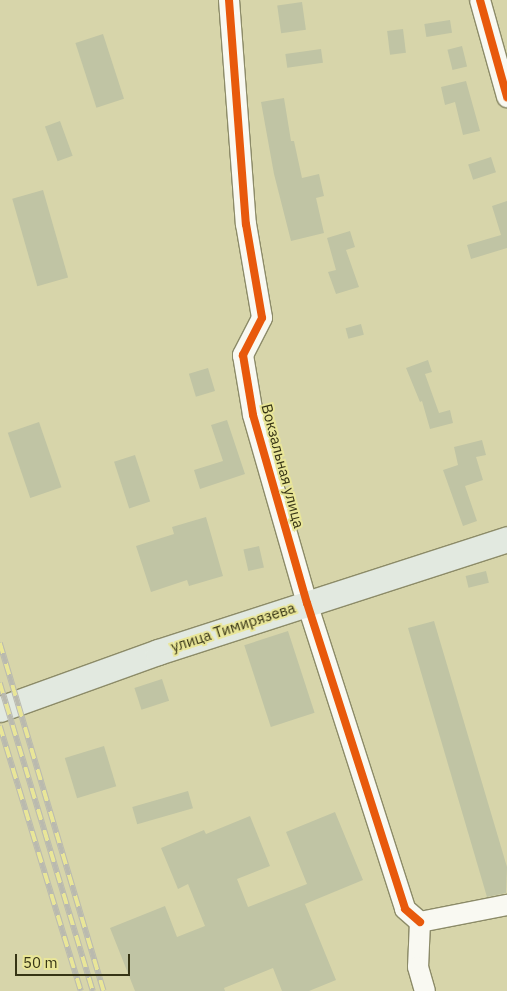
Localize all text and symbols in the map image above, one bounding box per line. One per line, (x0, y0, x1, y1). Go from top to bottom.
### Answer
street label: Вокзальная улица (258, 402, 308, 530)
street label: улица Тимирязева (168, 598, 298, 656)
scale bar (18, 944, 132, 976)
text: 50 m (23, 953, 58, 972)

